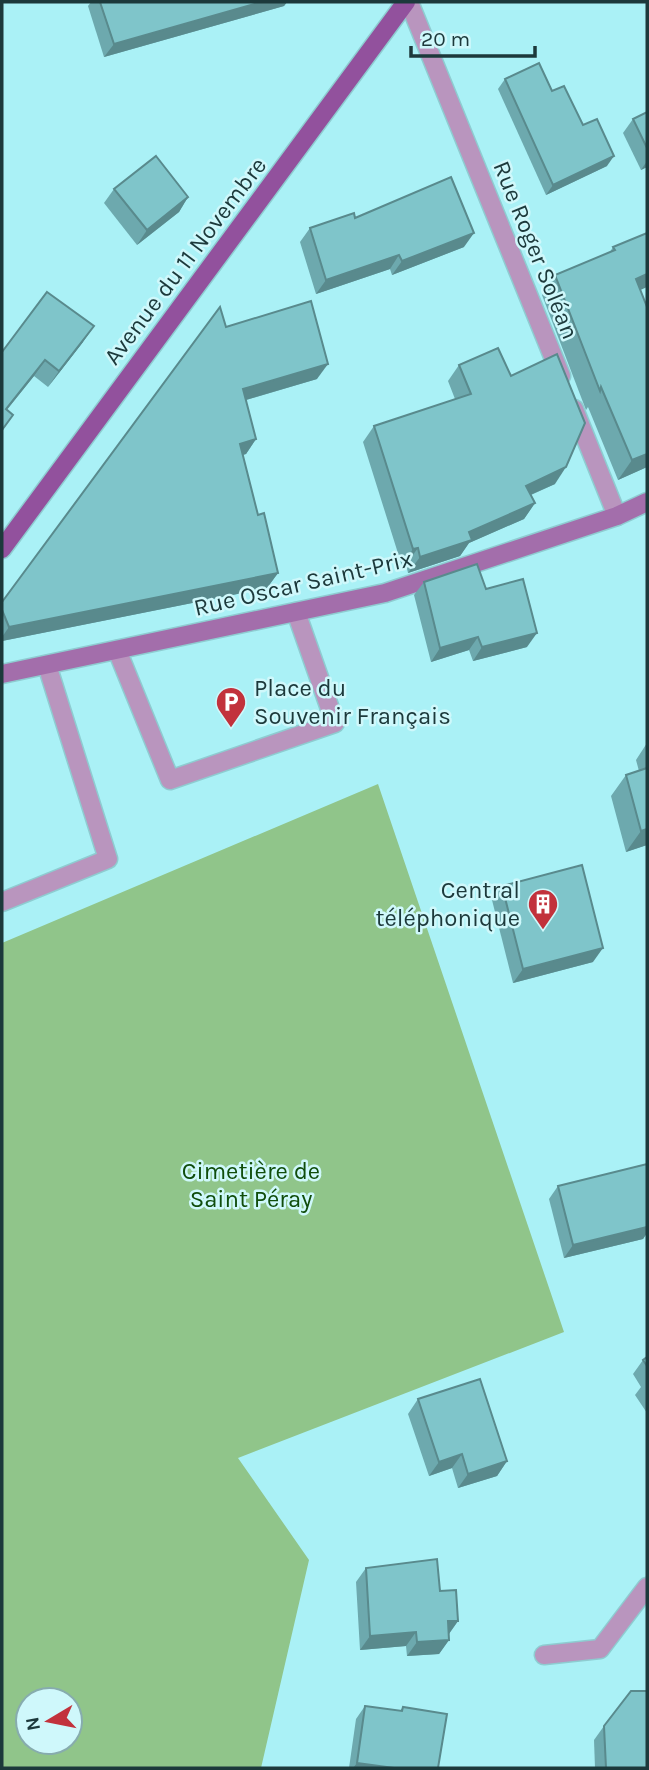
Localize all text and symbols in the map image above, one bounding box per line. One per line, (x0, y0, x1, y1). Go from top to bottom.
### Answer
scale bar (411, 14, 535, 58)
text: 20 m (421, 27, 470, 51)
street label: Avenue du 11 Novembre (98, 152, 272, 370)
street label: Rue Roger Soléan (487, 157, 585, 343)
street label: Rue Oscar Saint-Prix (191, 544, 415, 622)
place label: Place du Souvenir Français (254, 674, 451, 730)
parking icon: Place du Souvenir Français (214, 685, 248, 729)
place label: Central téléphonique (375, 876, 520, 932)
building icon: Central téléphonique (526, 887, 560, 931)
park label: Cimetière de Saint Péray (182, 1157, 320, 1213)
north arrow (14, 1686, 84, 1756)
text: N (21, 1715, 45, 1732)

